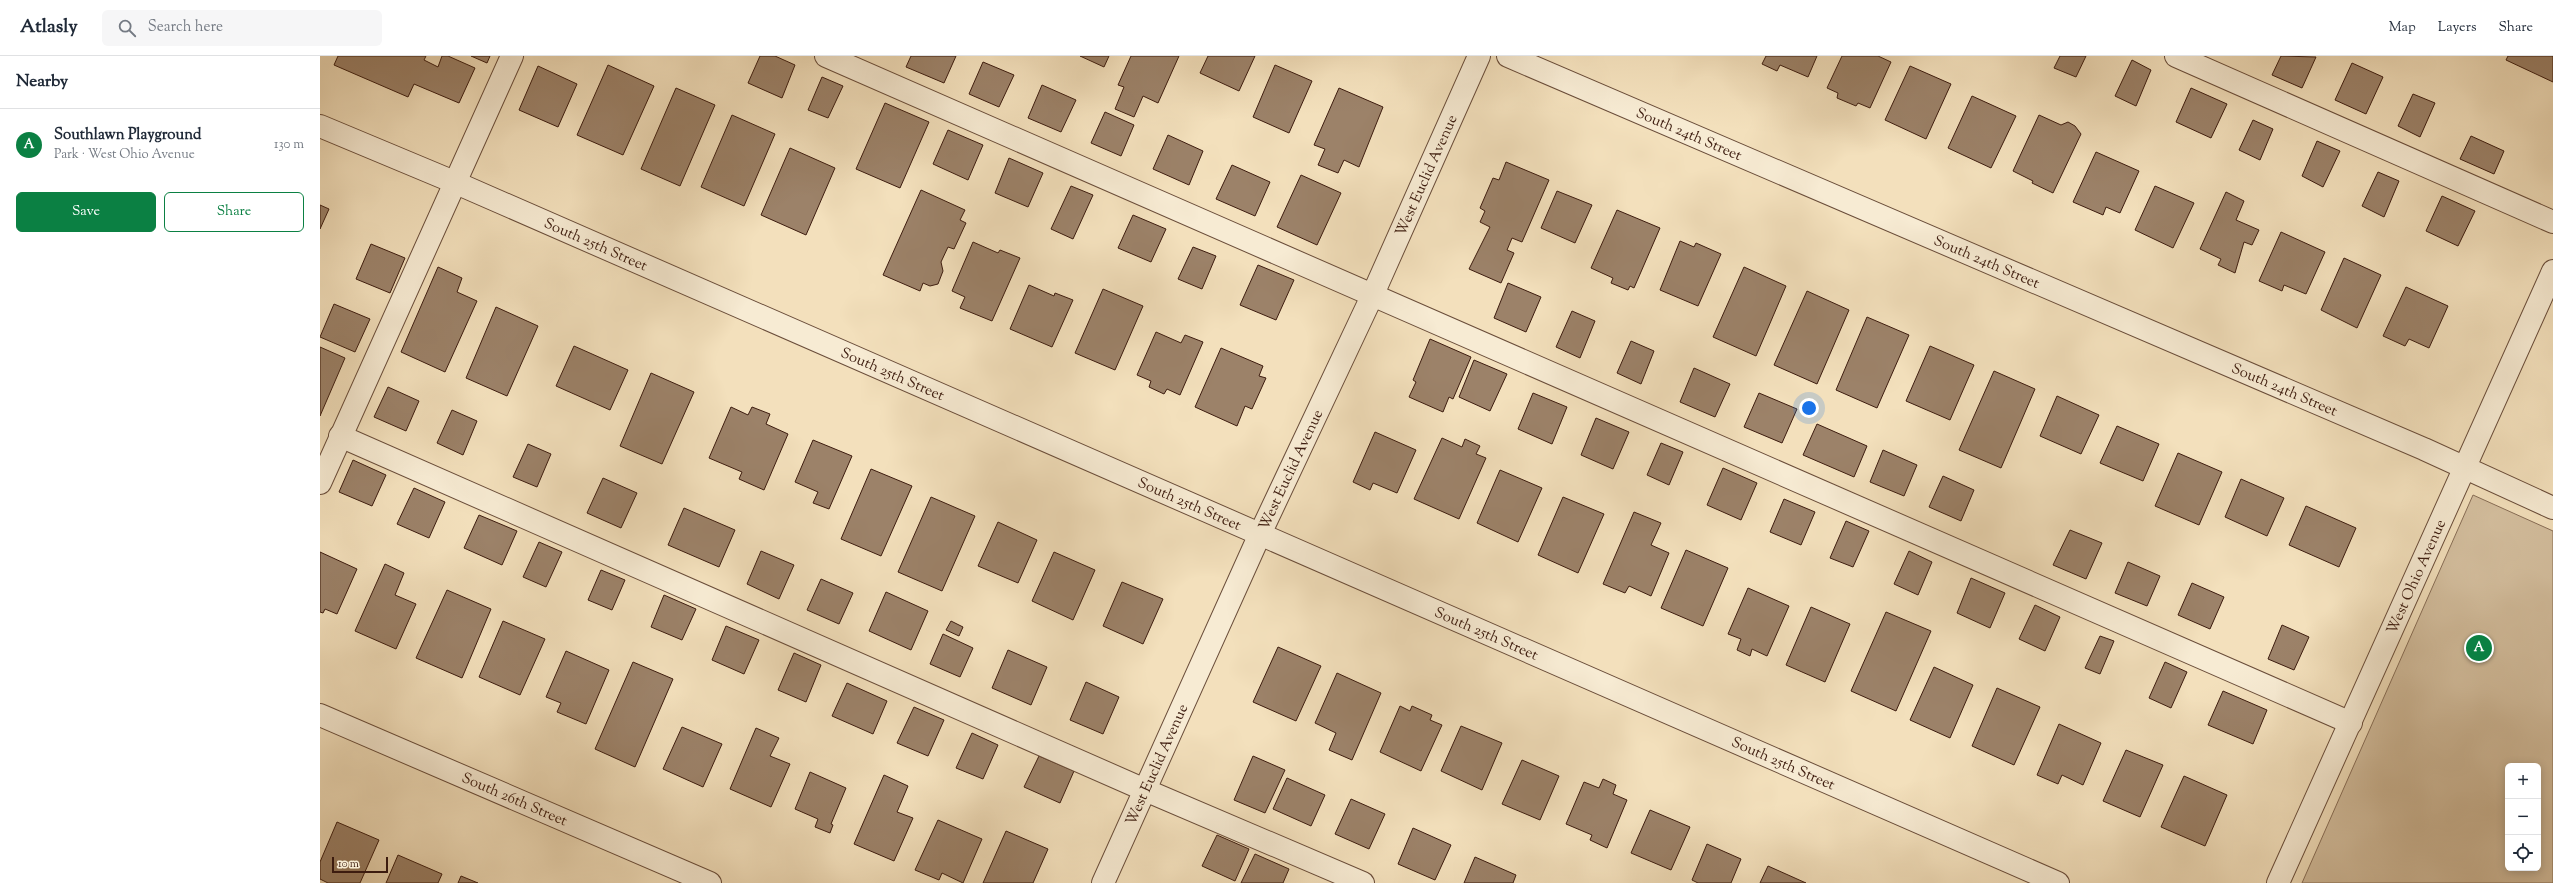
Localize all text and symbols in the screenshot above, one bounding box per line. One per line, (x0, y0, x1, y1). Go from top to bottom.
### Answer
search box (102, 10, 382, 46)
text: Atlasly (20, 14, 78, 41)
icon: search (116, 17, 138, 39)
text: Search here (148, 17, 223, 38)
text: Map (2389, 18, 2416, 38)
text: Layers (2438, 18, 2476, 38)
text: Share (2498, 18, 2533, 38)
text: Nearby (16, 70, 68, 94)
street label: South 24th Street (1632, 103, 1745, 167)
street label: West Euclid Avenue (1391, 112, 1464, 240)
text: Southlawn Playground (54, 125, 201, 146)
text: A (24, 136, 34, 154)
text: 130 m (274, 136, 304, 154)
text: Park · West Ohio Avenue (54, 146, 195, 164)
button: Save (16, 192, 156, 232)
button: Share (164, 192, 304, 232)
street label: South 25th Street (540, 213, 650, 277)
street label: South 24th Street (1930, 231, 2042, 295)
street label: South 25th Street (837, 343, 947, 407)
street label: South 24th Street (2228, 359, 2340, 423)
your location (1799, 398, 1819, 418)
street label: West Euclid Avenue (1254, 406, 1329, 534)
street label: South 25th Street (1134, 473, 1244, 537)
street label: West Ohio Avenue (2382, 516, 2452, 638)
street label: South 25th Street (1431, 603, 1541, 666)
pin: A (2466, 633, 2492, 663)
street label: West Euclid Avenue (1121, 701, 1194, 829)
street label: South 25th Street (1728, 732, 1838, 796)
map controls (2505, 763, 2541, 871)
button: + (2505, 763, 2541, 799)
street label: South 26th Street (458, 768, 570, 832)
button: − (2505, 799, 2541, 835)
button: locate (2505, 835, 2541, 871)
scale bar (332, 855, 388, 874)
text: 10 m (338, 856, 359, 872)

